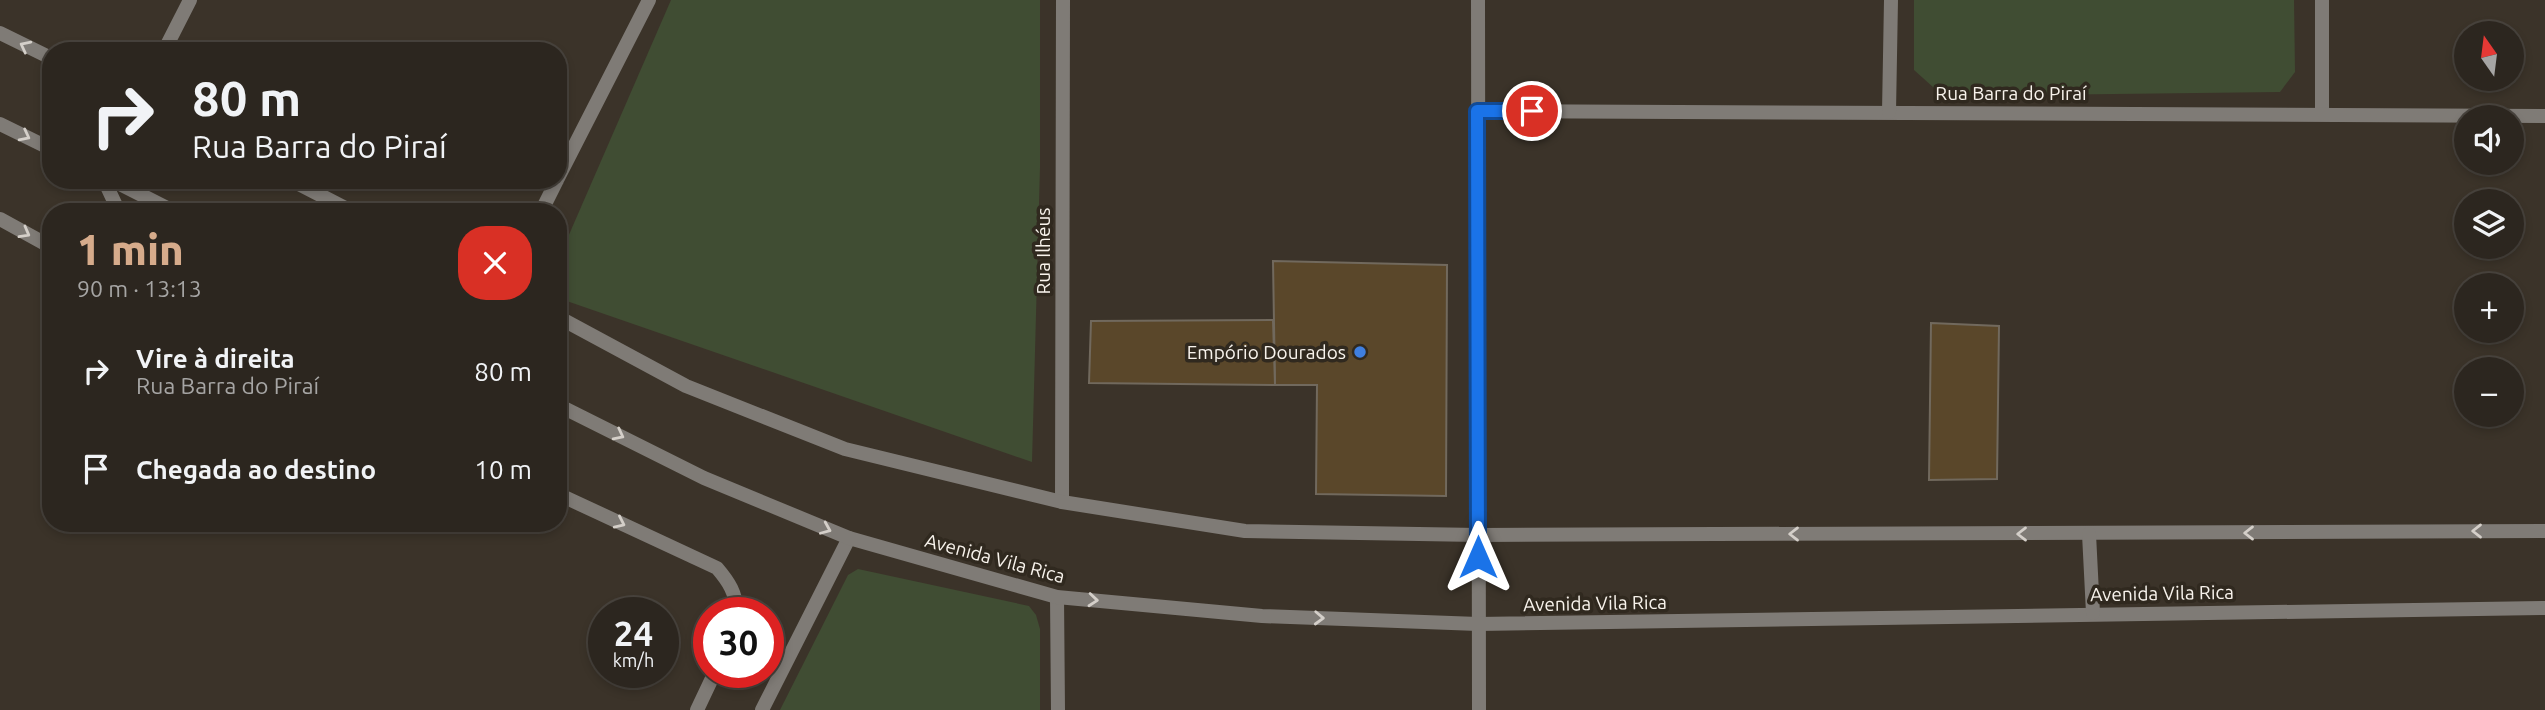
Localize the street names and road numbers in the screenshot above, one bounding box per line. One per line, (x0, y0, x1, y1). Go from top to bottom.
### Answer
street label: Rua Barra do Piraí (1935, 82, 2087, 104)
street label: Rua Ilhéus (1032, 207, 1054, 295)
street label: Avenida Vila Rica (923, 529, 1067, 587)
street label: Avenida Vila Rica (2090, 581, 2234, 605)
street label: Avenida Vila Rica (1523, 591, 1667, 615)

